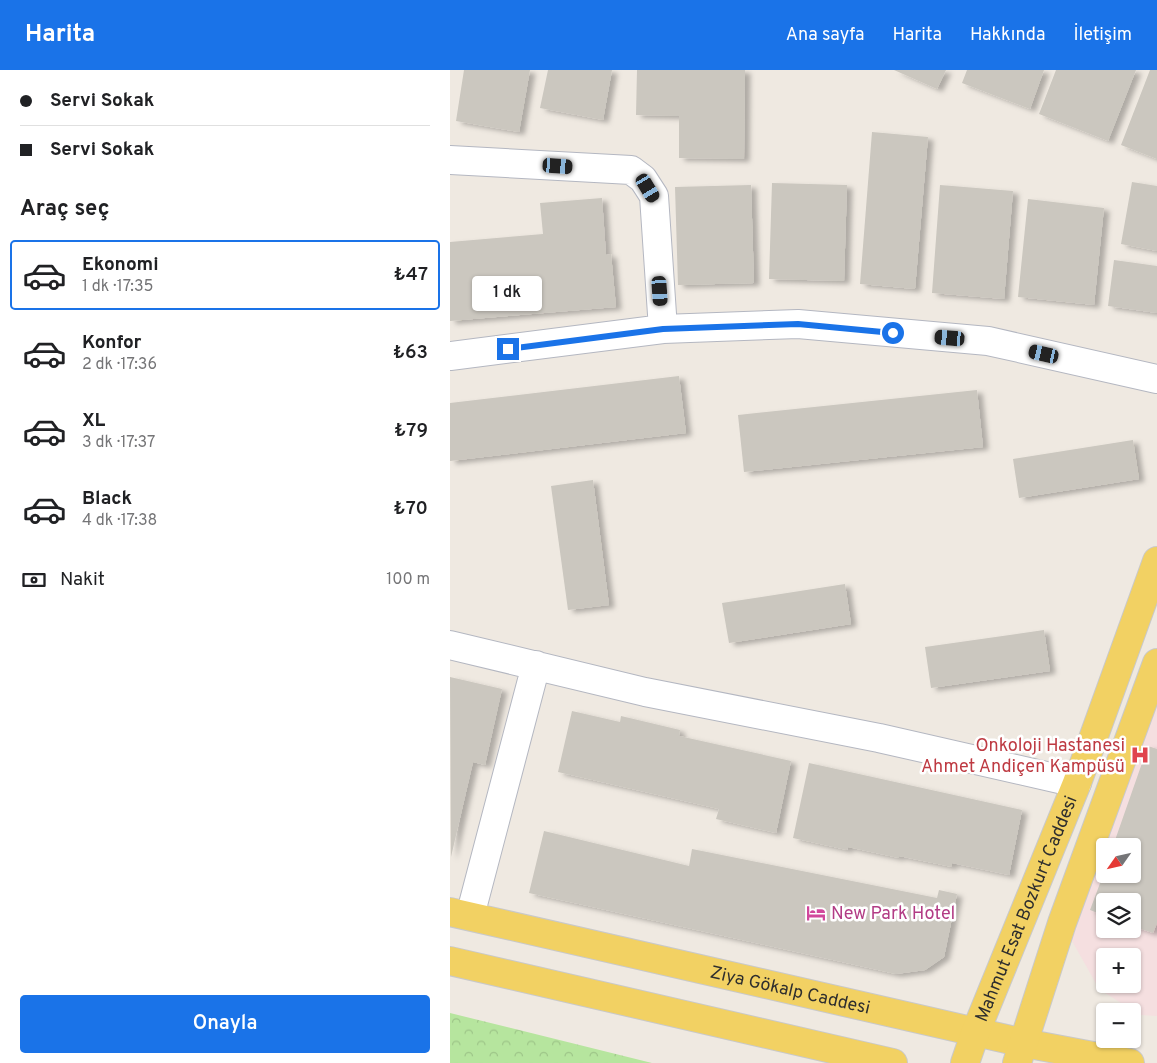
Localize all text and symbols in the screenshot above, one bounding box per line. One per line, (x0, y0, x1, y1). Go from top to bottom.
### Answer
text: Harita (25, 20, 95, 50)
text: Ana sayfa (786, 24, 865, 47)
text: Harita (893, 24, 942, 47)
text: Hakkında (970, 24, 1045, 47)
text: İletişim (1073, 24, 1132, 47)
text: Servi Sokak (50, 89, 154, 113)
text: Servi Sokak (50, 138, 154, 162)
car (542, 157, 573, 175)
car (633, 171, 662, 205)
text: Araç seç (20, 196, 110, 223)
icon: car (22, 253, 67, 298)
text: Ekonomi (82, 253, 159, 277)
text: ₺47 (394, 263, 428, 287)
callout: 1 dk (473, 276, 543, 312)
car (651, 276, 668, 306)
text: 1 dk · 17:35 (82, 277, 154, 297)
text: 1 dk (493, 283, 521, 303)
route start (882, 322, 904, 344)
car (934, 329, 965, 347)
icon: car (22, 331, 67, 376)
text: Konfor (82, 331, 141, 355)
route end (497, 338, 519, 360)
text: ₺63 (393, 341, 428, 365)
car (1027, 343, 1060, 365)
text: 2 dk · 17:36 (82, 355, 157, 375)
icon: car (22, 409, 67, 454)
text: XL (82, 409, 105, 433)
text: ₺79 (394, 419, 428, 443)
text: 3 dk · 17:37 (82, 433, 155, 453)
icon: car (22, 487, 67, 532)
text: Black (82, 487, 132, 511)
text: ₺70 (393, 497, 428, 521)
text: 4 dk · 17:38 (82, 511, 157, 531)
icon: cash (20, 566, 48, 594)
text: Nakit (60, 568, 105, 592)
text: 100 m (386, 570, 430, 590)
place label: Onkoloji Hastanesi Ahmet Andiçen Kampüsü (921, 735, 1125, 779)
hospital icon: Onkoloji Hastanesi Ahmet Andiçen Kampüsü (1129, 744, 1151, 766)
street label: Mahmut Esat Bozkurt Caddesi (971, 793, 1084, 1026)
north arrow (1096, 838, 1141, 882)
map controls (1096, 838, 1141, 1048)
button: layers (1096, 893, 1141, 938)
hotel icon: New Park Hotel (805, 902, 827, 924)
place label: New Park Hotel (831, 903, 955, 926)
button: + (1096, 948, 1141, 993)
street label: Ziya Gökalp Caddesi (708, 962, 872, 1021)
button: Onayla (20, 995, 430, 1053)
button: − (1096, 1003, 1141, 1048)

